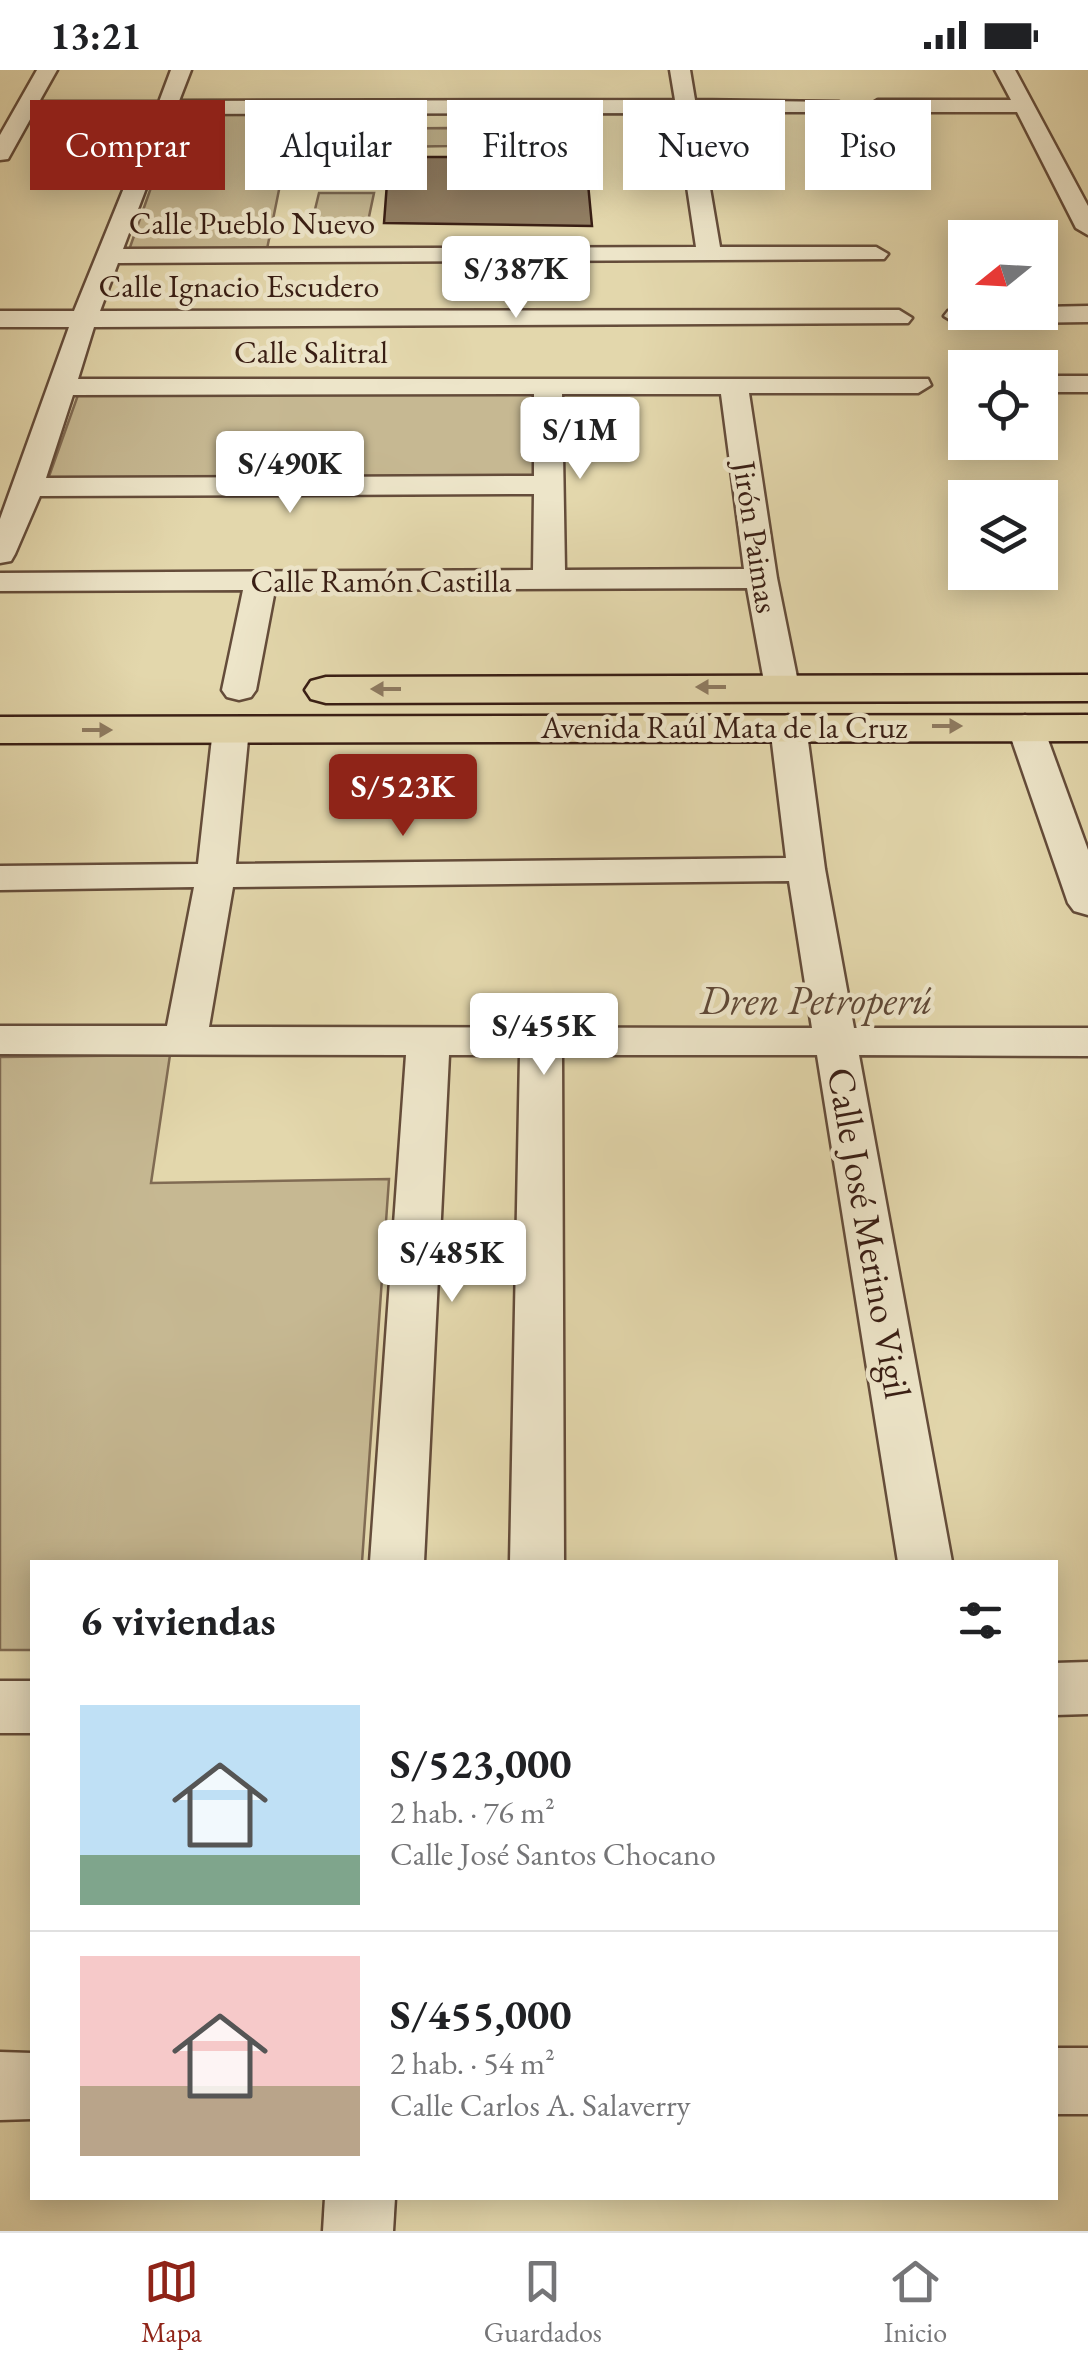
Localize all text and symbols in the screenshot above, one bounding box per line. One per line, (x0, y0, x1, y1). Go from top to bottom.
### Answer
text: 13:21 (50, 11, 141, 60)
chip: Comprar (30, 100, 225, 190)
chip: Alquilar (245, 100, 427, 190)
chip: Filtros (447, 100, 603, 190)
chip: Nuevo (623, 100, 785, 190)
chip: Piso (805, 100, 931, 190)
street label: Calle Pueblo Nuevo (129, 202, 375, 244)
north arrow (948, 220, 1058, 330)
map controls (948, 220, 1058, 590)
pin: S/387K (435, 236, 597, 321)
text: S/387K (464, 247, 568, 289)
street label: Calle Ignacio Escudero (99, 265, 379, 307)
street label: Calle Salitral (234, 331, 388, 373)
button: locate (948, 350, 1058, 460)
pin: S/1M (521, 397, 639, 482)
text: S/1M (542, 408, 618, 450)
pin: S/490K (209, 431, 371, 516)
text: S/490K (238, 442, 342, 484)
street label: Jirón Paimas (723, 455, 789, 616)
button: layers (948, 480, 1058, 590)
street label: Calle Ramón Castilla (250, 560, 512, 602)
one-way arrow (694, 679, 726, 695)
one-way arrow (369, 682, 401, 698)
street label: Avenida Raúl Mata de la Cruz (540, 706, 907, 748)
one-way arrow (932, 718, 964, 734)
one-way arrow (82, 721, 114, 737)
pin: S/523K (322, 754, 484, 839)
text: S/523K (351, 765, 455, 807)
water label: Dren Petroperú (699, 974, 933, 1026)
pin: S/455K (463, 993, 625, 1078)
text: S/455K (492, 1004, 596, 1046)
street label: Calle José Merino Vigil (817, 1064, 923, 1402)
pin: S/485K (371, 1220, 533, 1305)
text: S/485K (400, 1231, 504, 1273)
text: 6 viviendas (80, 1593, 276, 1648)
icon: filters (953, 1593, 1008, 1648)
text: S/523,000 (390, 1736, 571, 1791)
icon: home (160, 1745, 280, 1865)
text: 2 hab. · 76 m² (390, 1791, 555, 1833)
text: Calle José Santos Chocano (390, 1833, 716, 1875)
text: S/455,000 (390, 1987, 571, 2042)
icon: home (160, 1996, 280, 2116)
text: 2 hab. · 54 m² (390, 2042, 555, 2084)
text: Calle Carlos A. Salaverry (390, 2084, 691, 2126)
tab: Mapa (141, 2254, 202, 2350)
tab: Guardados (484, 2254, 602, 2350)
tab: Inicio (884, 2254, 947, 2350)

